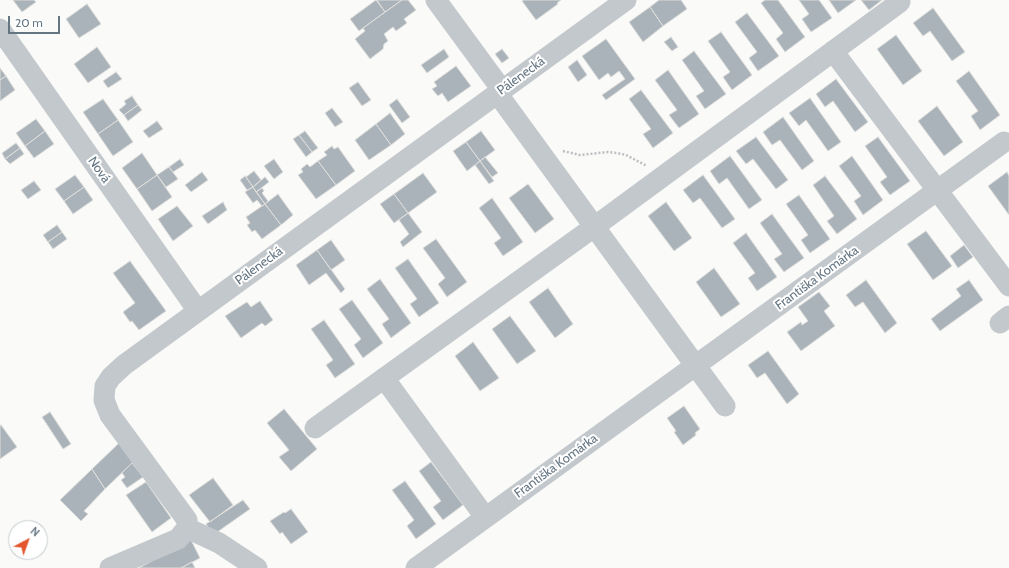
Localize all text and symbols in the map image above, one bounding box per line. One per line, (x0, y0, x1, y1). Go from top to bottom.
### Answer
scale bar (10, 8, 62, 34)
text: 20 m (15, 15, 43, 30)
street label: Pálenecká (494, 54, 548, 98)
street label: Nová (84, 154, 114, 186)
street label: Františka Komárka (772, 243, 862, 313)
street label: Pálenecká (232, 244, 286, 288)
street label: Františka Komárka (511, 431, 601, 501)
north arrow (8, 520, 48, 560)
text: N (28, 524, 43, 540)

